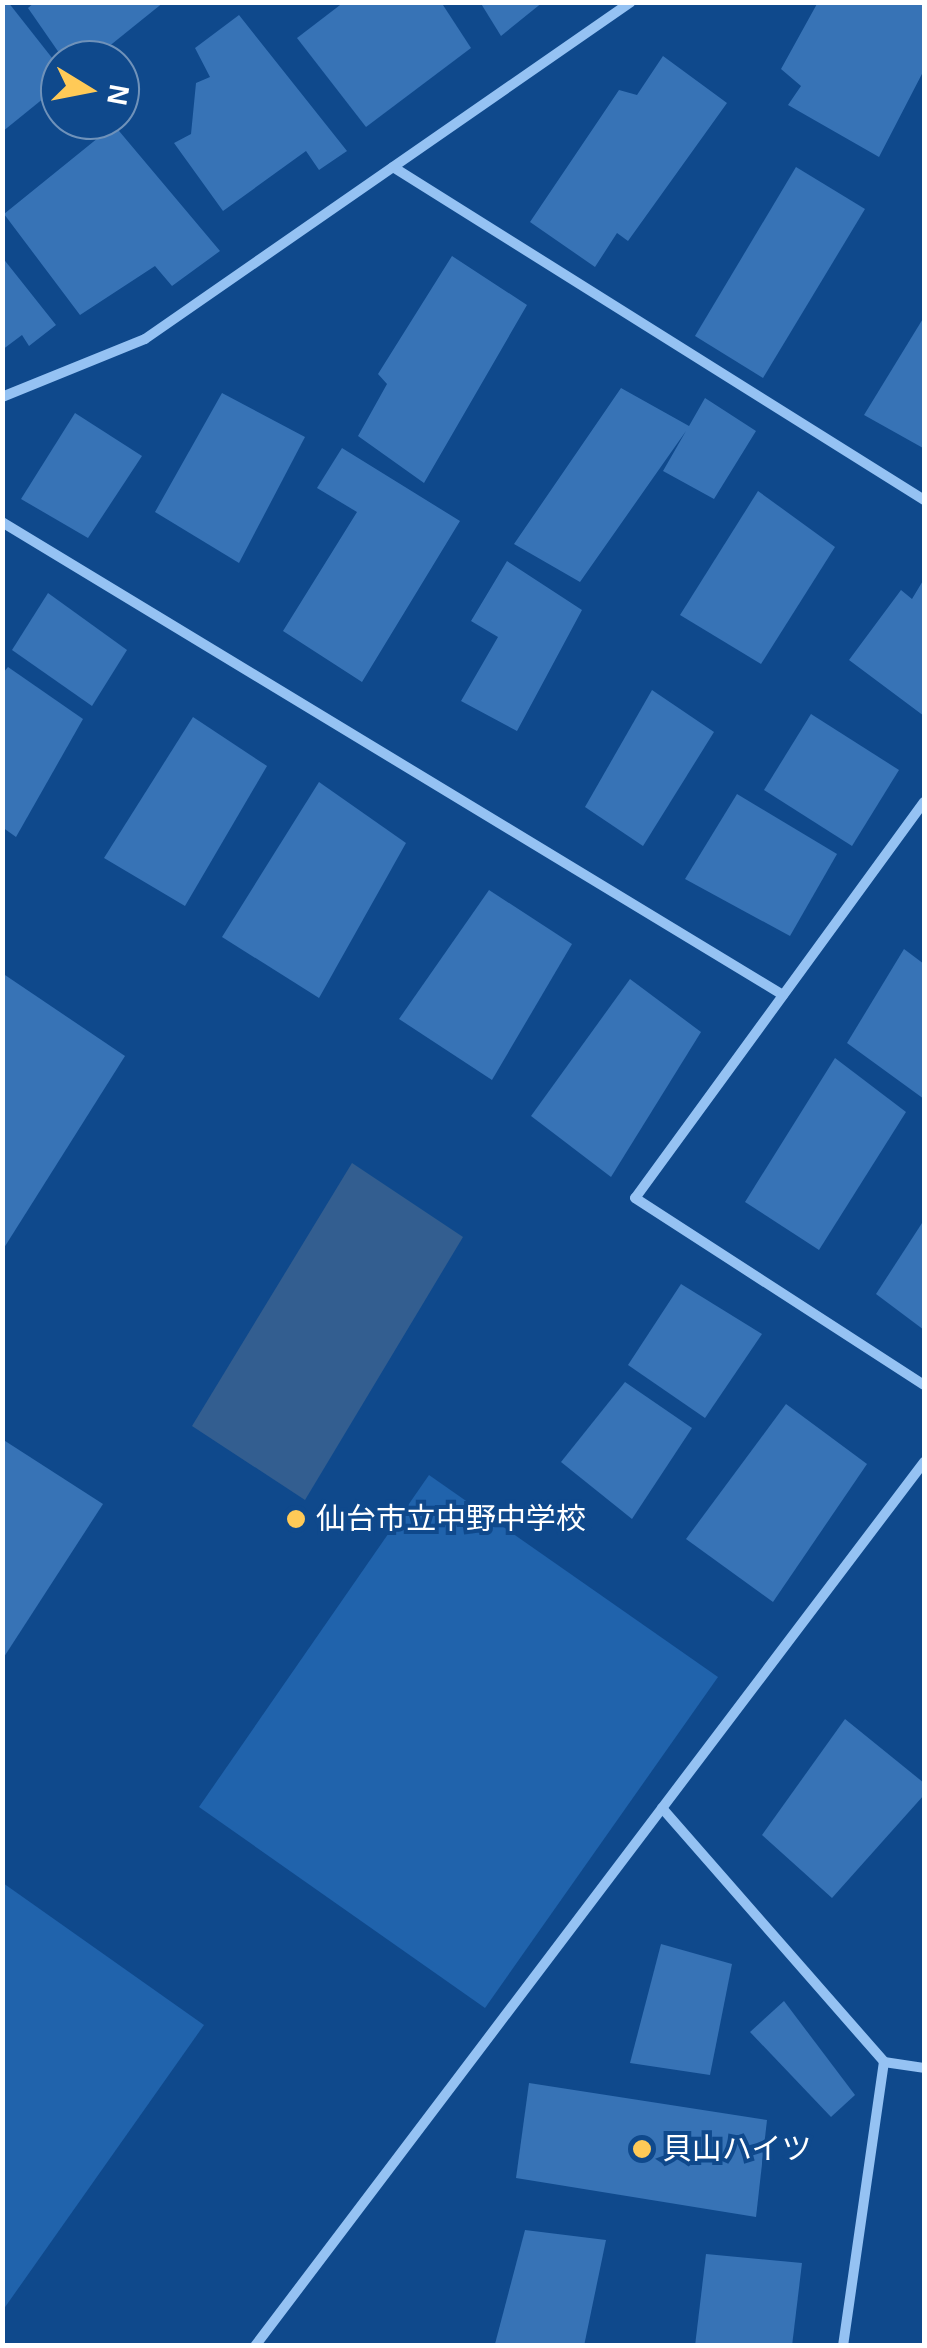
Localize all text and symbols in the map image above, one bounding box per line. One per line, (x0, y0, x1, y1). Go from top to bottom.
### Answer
north arrow (40, 40, 140, 140)
text: N (101, 82, 135, 108)
place label: 仙台市立中野中学校 (316, 1501, 586, 1537)
marker: 仙台市立中野中学校 (285, 1508, 307, 1530)
place label: 貝山ハイツ (662, 2131, 812, 2167)
marker: 貝山ハイツ (631, 2138, 653, 2160)

